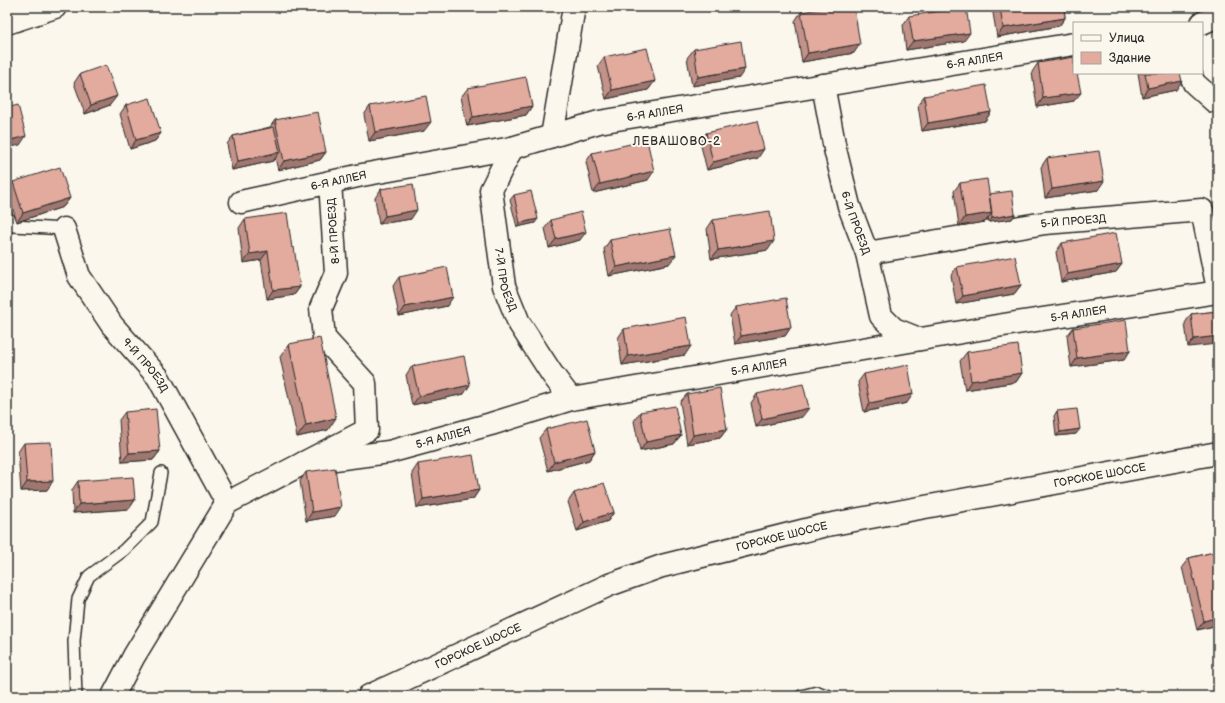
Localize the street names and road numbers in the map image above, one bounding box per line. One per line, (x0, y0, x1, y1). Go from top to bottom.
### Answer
street label: 6-Я АЛЛЕЯ (946, 50, 1004, 72)
street label: 6-Я АЛЛЕЯ (626, 102, 684, 124)
street label: 6-Я АЛЛЕЯ (309, 168, 368, 193)
street label: 6-Й ПРОЕЗД (839, 190, 873, 257)
street label: 8-Й ПРОЕЗД (325, 197, 342, 264)
street label: 5-Й ПРОЕЗД (1040, 212, 1107, 231)
street label: 7-Й ПРОЕЗД (492, 247, 520, 314)
street label: 5-Я АЛЛЕЯ (1050, 303, 1108, 325)
street label: 9-Й ПРОЕЗД (120, 336, 171, 395)
street label: 5-Я АЛЛЕЯ (730, 356, 788, 378)
street label: 5-Я АЛЛЕЯ (414, 424, 472, 451)
street label: ГОРСКОЕ ШОССЕ (1053, 460, 1147, 490)
street label: ГОРСКОЕ ШОССЕ (735, 519, 828, 554)
street label: ГОРСКОЕ ШОССЕ (433, 621, 523, 672)

